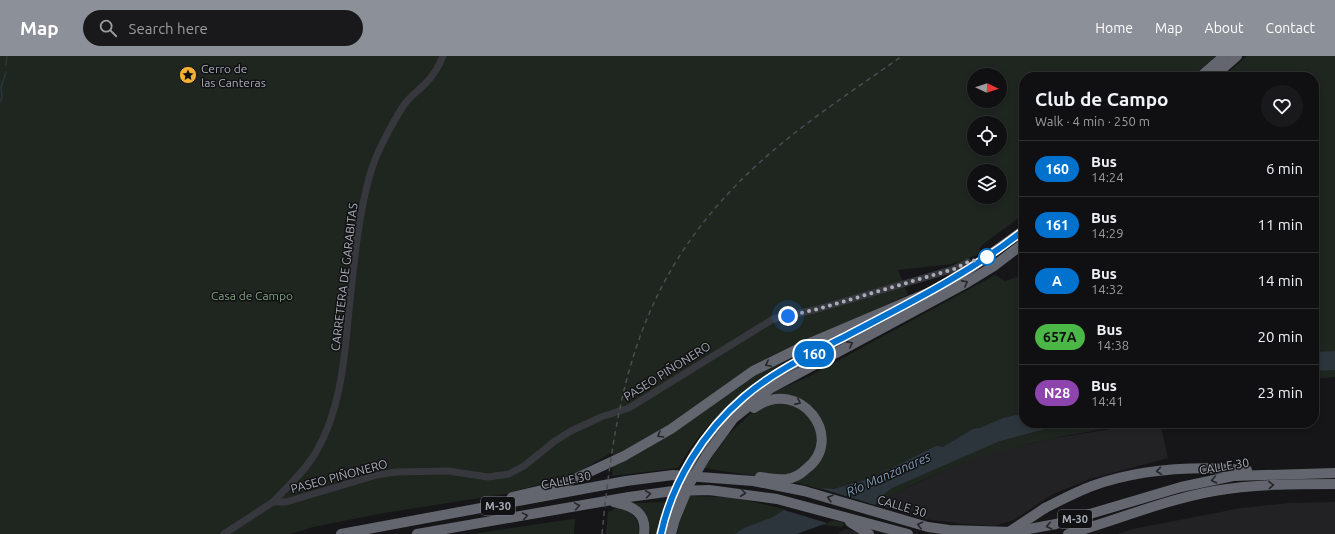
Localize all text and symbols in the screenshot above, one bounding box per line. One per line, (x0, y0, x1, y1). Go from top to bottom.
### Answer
search box (83, 10, 363, 46)
text: Map (20, 17, 59, 39)
icon: search (97, 17, 119, 39)
text: Search here (129, 20, 208, 37)
text: Home (1095, 20, 1133, 36)
text: Map (1155, 20, 1183, 36)
text: About (1205, 20, 1244, 36)
text: Contact (1266, 20, 1315, 36)
place label: Cerro de las Canteras (201, 62, 266, 89)
place icon: Cerro de las Canteras (178, 65, 198, 85)
north arrow (967, 68, 1007, 108)
map controls (967, 68, 1007, 204)
button: heart (1261, 85, 1303, 127)
text: Club de Campo (1035, 88, 1169, 110)
text: Walk · 4 min · 250 m (1035, 114, 1150, 128)
button: locate (967, 116, 1007, 156)
text: Bus (1091, 153, 1117, 170)
text: 6 min (1266, 160, 1303, 177)
text: 160 (1045, 161, 1069, 177)
button: layers (967, 164, 1007, 204)
text: 14:24 (1091, 170, 1124, 184)
street label: CARRETERA DE GARABITAS (328, 202, 360, 352)
text: Bus (1091, 209, 1117, 226)
text: 11 min (1257, 216, 1303, 233)
text: 161 (1045, 217, 1069, 233)
text: 14:29 (1091, 226, 1124, 240)
unlabelled marker (978, 248, 996, 266)
text: Bus (1091, 265, 1117, 282)
text: 14 min (1257, 272, 1303, 289)
text: A (1052, 273, 1062, 289)
one-way arrow (961, 281, 968, 288)
text: 14:32 (1091, 282, 1124, 296)
park label: Casa de Campo (211, 289, 293, 302)
your location (778, 306, 798, 326)
text: Bus (1097, 321, 1122, 338)
text: 20 min (1257, 328, 1303, 345)
text: 657A (1043, 329, 1077, 345)
text: 14:38 (1097, 338, 1129, 352)
street label: PASEO PIÑONERO (621, 339, 713, 403)
line badge: 160 (791, 341, 837, 367)
one-way arrow (846, 342, 853, 349)
text: 160 (802, 346, 826, 362)
one-way arrow (765, 359, 772, 367)
text: Bus (1091, 377, 1117, 394)
text: 23 min (1257, 384, 1303, 401)
text: N28 (1044, 385, 1070, 401)
text: 14:41 (1091, 394, 1124, 408)
one-way arrow (793, 397, 801, 405)
one-way arrow (657, 431, 664, 438)
water label: Río Manzanares (844, 449, 933, 499)
street label: CALLE 30 (1198, 456, 1250, 476)
street label: PASEO PIÑONERO (289, 457, 389, 495)
one-way arrow (1156, 466, 1162, 475)
street label: CALLE 30 (540, 469, 592, 491)
one-way arrow (1211, 475, 1217, 484)
one-way arrow (1268, 481, 1274, 490)
one-way arrow (740, 488, 746, 497)
one-way arrow (645, 490, 651, 499)
street label: CALLE 30 (876, 493, 928, 519)
one-way arrow (827, 494, 834, 503)
road number: M-30 (481, 497, 515, 515)
one-way arrow (573, 503, 580, 511)
road number: M-30 (1058, 510, 1092, 528)
one-way arrow (521, 512, 528, 520)
one-way arrow (916, 521, 923, 529)
one-way arrow (1046, 521, 1052, 529)

